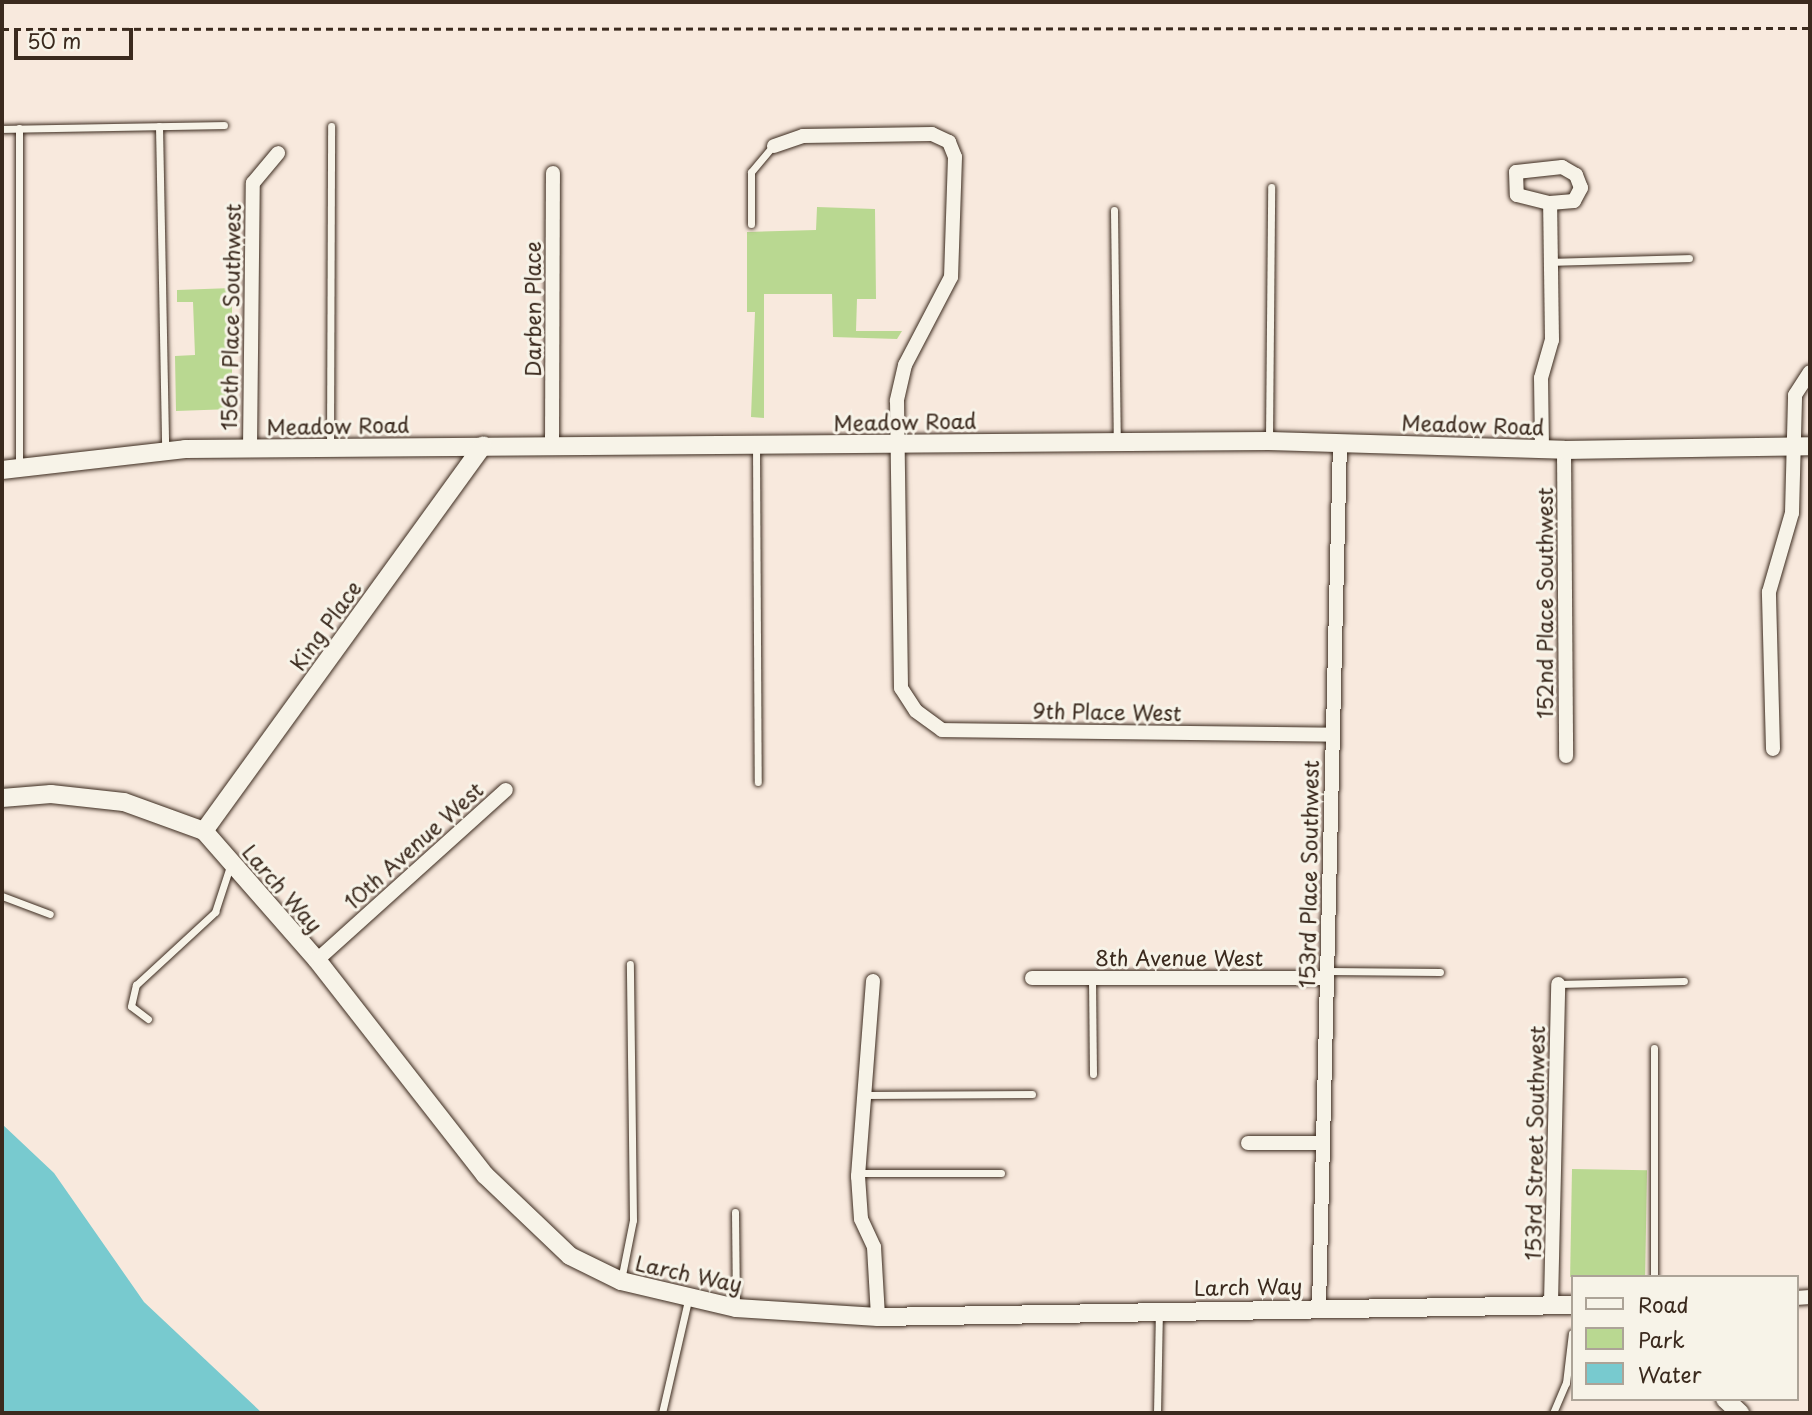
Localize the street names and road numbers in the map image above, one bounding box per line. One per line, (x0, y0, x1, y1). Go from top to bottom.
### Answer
street label: 156th Place Southwest (215, 202, 245, 432)
street label: Darben Place (519, 241, 545, 377)
street label: Meadow Road (834, 407, 976, 435)
street label: Meadow Road (1402, 409, 1544, 439)
street label: Meadow Road (267, 411, 409, 439)
street label: 152nd Place Southwest (1531, 487, 1557, 719)
street label: King Place (284, 576, 366, 674)
street label: 9th Place West (1032, 697, 1182, 725)
street label: 153rd Place Southwest (1293, 759, 1323, 989)
street label: 10th Avenue West (338, 776, 488, 914)
street label: Larch Way (238, 839, 328, 937)
street label: 8th Avenue West (1094, 944, 1264, 970)
street label: 153rd Street Southwest (1519, 1024, 1549, 1262)
street label: Larch Way (633, 1249, 745, 1297)
street label: Larch Way (1193, 1272, 1303, 1300)

